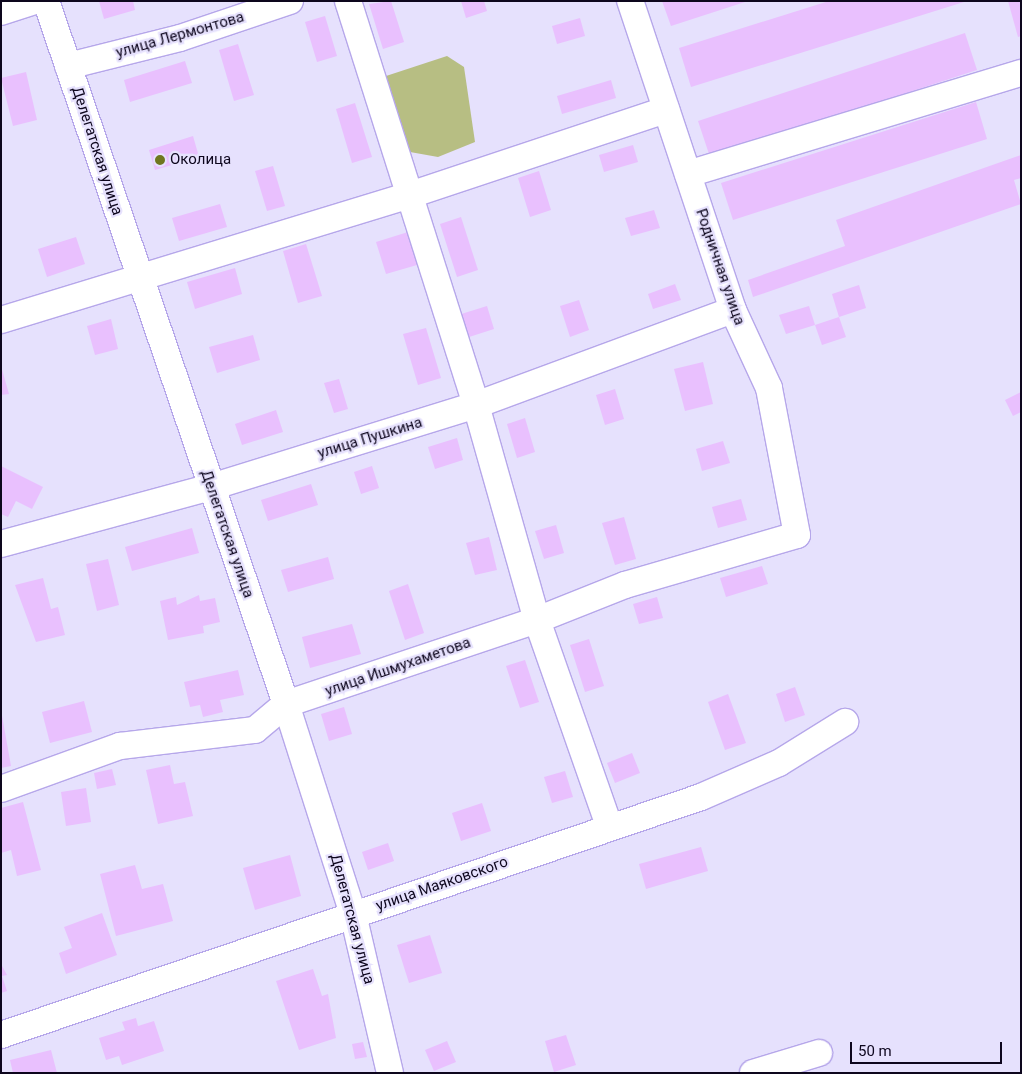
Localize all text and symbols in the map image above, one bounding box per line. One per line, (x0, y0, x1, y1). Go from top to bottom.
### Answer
street label: улица Лермонтова (114, 8, 246, 62)
street label: Делегатская улица (68, 84, 126, 218)
place label: Околица (170, 151, 231, 169)
marker: Околица (154, 154, 166, 166)
street label: Родничная улица (692, 206, 748, 328)
street label: улица Пушкина (316, 414, 424, 462)
street label: Делегатская улица (197, 468, 257, 600)
street label: улица Ишмухаметова (323, 634, 473, 700)
street label: Делегатская улица (326, 852, 378, 986)
street label: улица Маяковского (374, 853, 510, 915)
scale bar (852, 1032, 1004, 1064)
text: 50 m (858, 1042, 892, 1060)

